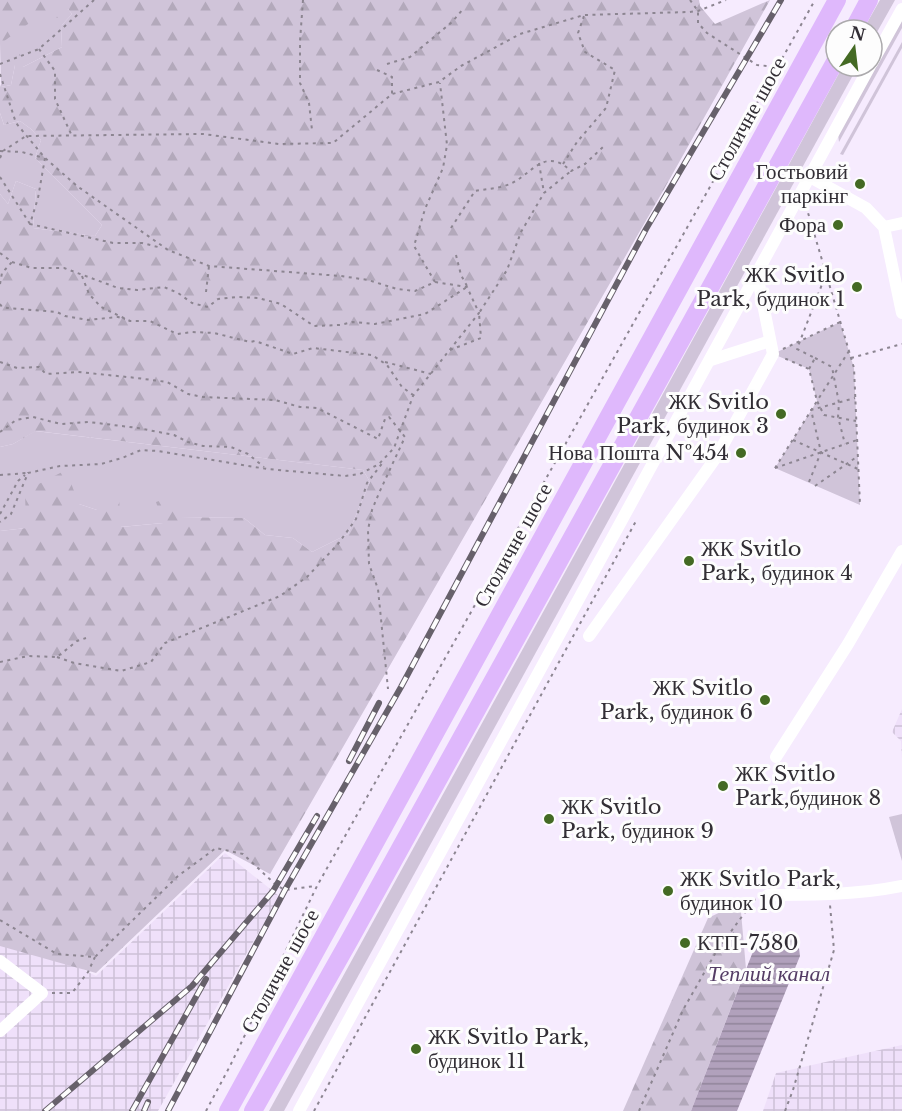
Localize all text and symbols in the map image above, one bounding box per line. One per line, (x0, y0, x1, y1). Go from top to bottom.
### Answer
north arrow (824, 18, 884, 78)
text: N (848, 22, 867, 45)
street label: Столичне шосе (702, 52, 792, 186)
place label: Гостьовий паркінг (756, 159, 848, 209)
marker: Гостьовий паркінг (853, 177, 867, 191)
place label: Фора (779, 212, 827, 238)
marker: Фора (831, 218, 845, 232)
place label: ЖК Svitlo Park, будинок 1 (696, 262, 845, 312)
marker: ЖК Svitlo Park, будинок 1 (850, 280, 864, 294)
place label: ЖК Svitlo Park, будинок 3 (617, 389, 769, 439)
marker: ЖК Svitlo Park, будинок 3 (774, 407, 788, 421)
place label: Нова Пошта №454 (548, 440, 729, 466)
marker: Нова Пошта №454 (734, 446, 748, 460)
street label: Столичне шосе (468, 478, 558, 612)
place label: ЖК Svitlo Park, будинок 4 (701, 536, 853, 586)
marker: ЖК Svitlo Park, будинок 4 (682, 554, 696, 568)
place label: ЖК Svitlo Park, будинок 6 (600, 675, 753, 725)
marker: ЖК Svitlo Park, будинок 6 (758, 693, 772, 707)
place label: ЖК Svitlo Park,будинок 8 (735, 761, 881, 811)
marker: ЖК Svitlo Park,будинок 8 (716, 779, 730, 793)
place label: ЖК Svitlo Park, будинок 9 (561, 794, 714, 844)
marker: ЖК Svitlo Park, будинок 9 (542, 812, 556, 826)
place label: ЖК Svitlo Park, будинок 10 (680, 866, 841, 916)
marker: ЖК Svitlo Park, будинок 10 (661, 884, 675, 898)
street label: Столичне шосе (235, 904, 325, 1038)
place label: КТП-7580 (697, 930, 798, 956)
marker: КТП-7580 (678, 936, 692, 950)
water label: Теплий канал (708, 960, 830, 987)
place label: ЖК Svitlo Park, будинок 11 (428, 1024, 589, 1074)
marker: ЖК Svitlo Park, будинок 11 (409, 1042, 423, 1056)

